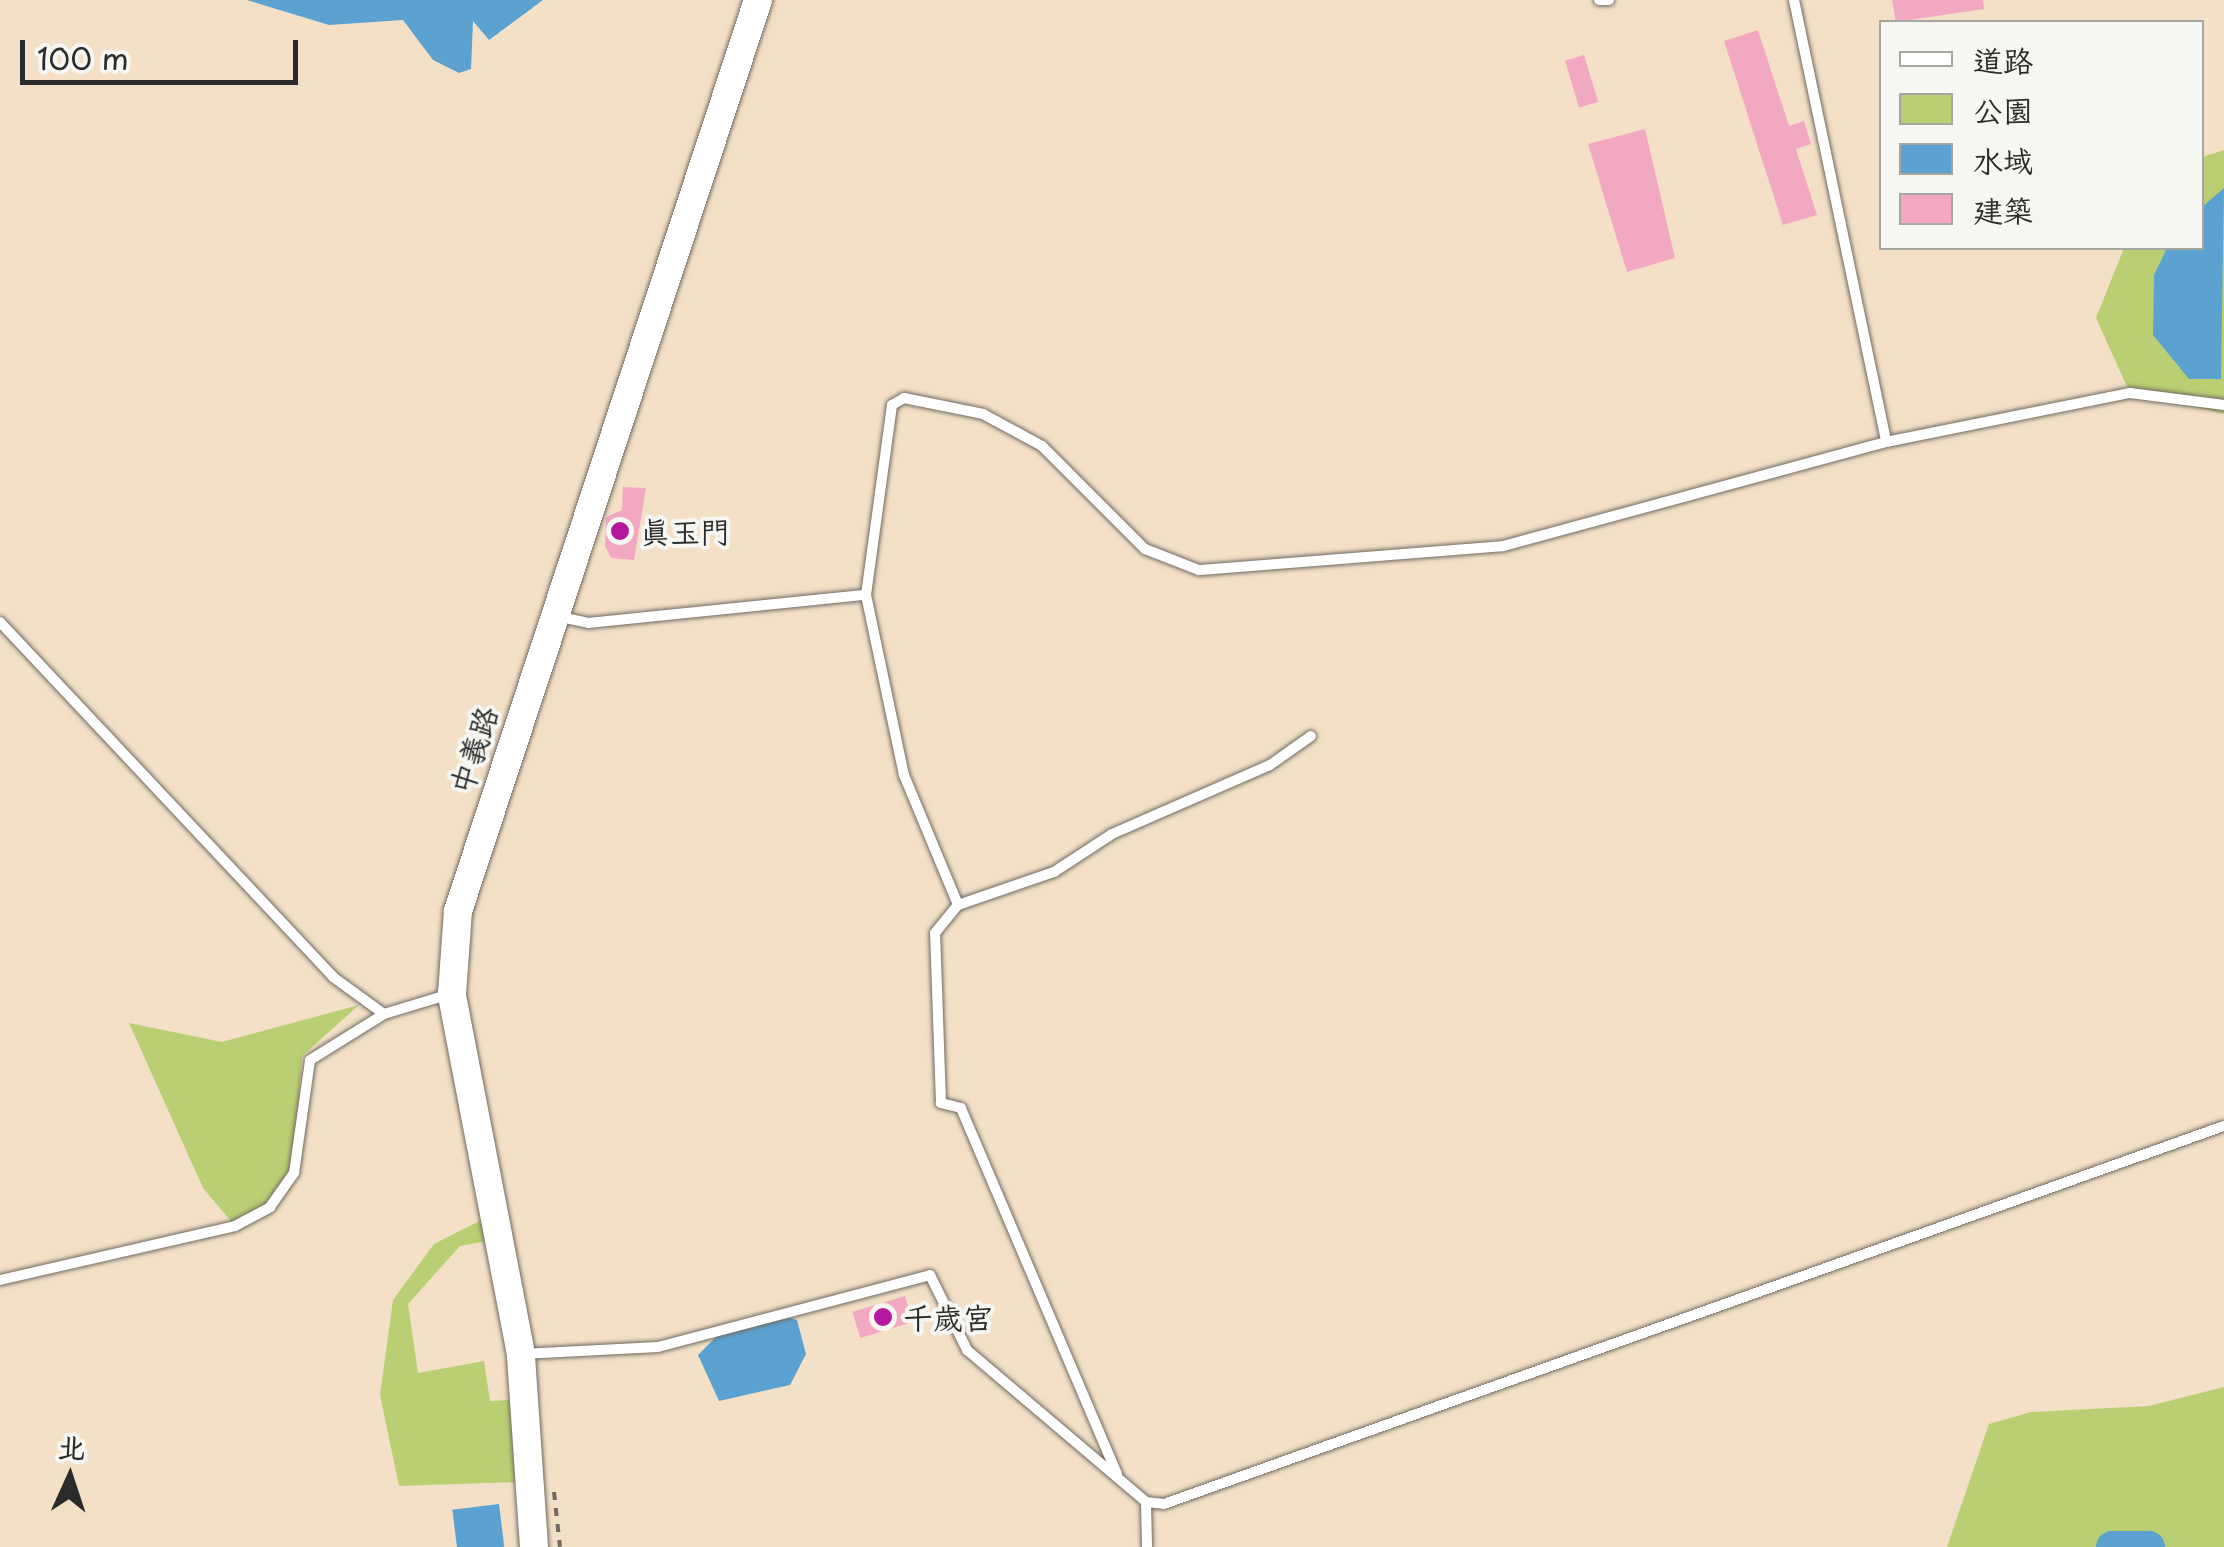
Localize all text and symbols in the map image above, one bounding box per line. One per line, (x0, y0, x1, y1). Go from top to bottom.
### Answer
scale bar (25, 20, 302, 82)
legend (1879, 20, 2204, 250)
text: 100 m (37, 35, 129, 80)
text: 道路 (1973, 37, 2033, 82)
text: 公園 (1973, 87, 2033, 132)
text: 水域 (1973, 137, 2033, 182)
text: 建築 (1973, 187, 2033, 232)
place label: 真玉門 (640, 513, 730, 549)
marker: 真玉門 (609, 520, 631, 542)
street label: 中義路 (442, 702, 504, 798)
place label: 千歲宮 (903, 1299, 993, 1335)
marker: 千歲宮 (872, 1306, 894, 1328)
text: 北 (56, 1424, 87, 1469)
north arrow (20, 1427, 120, 1527)

